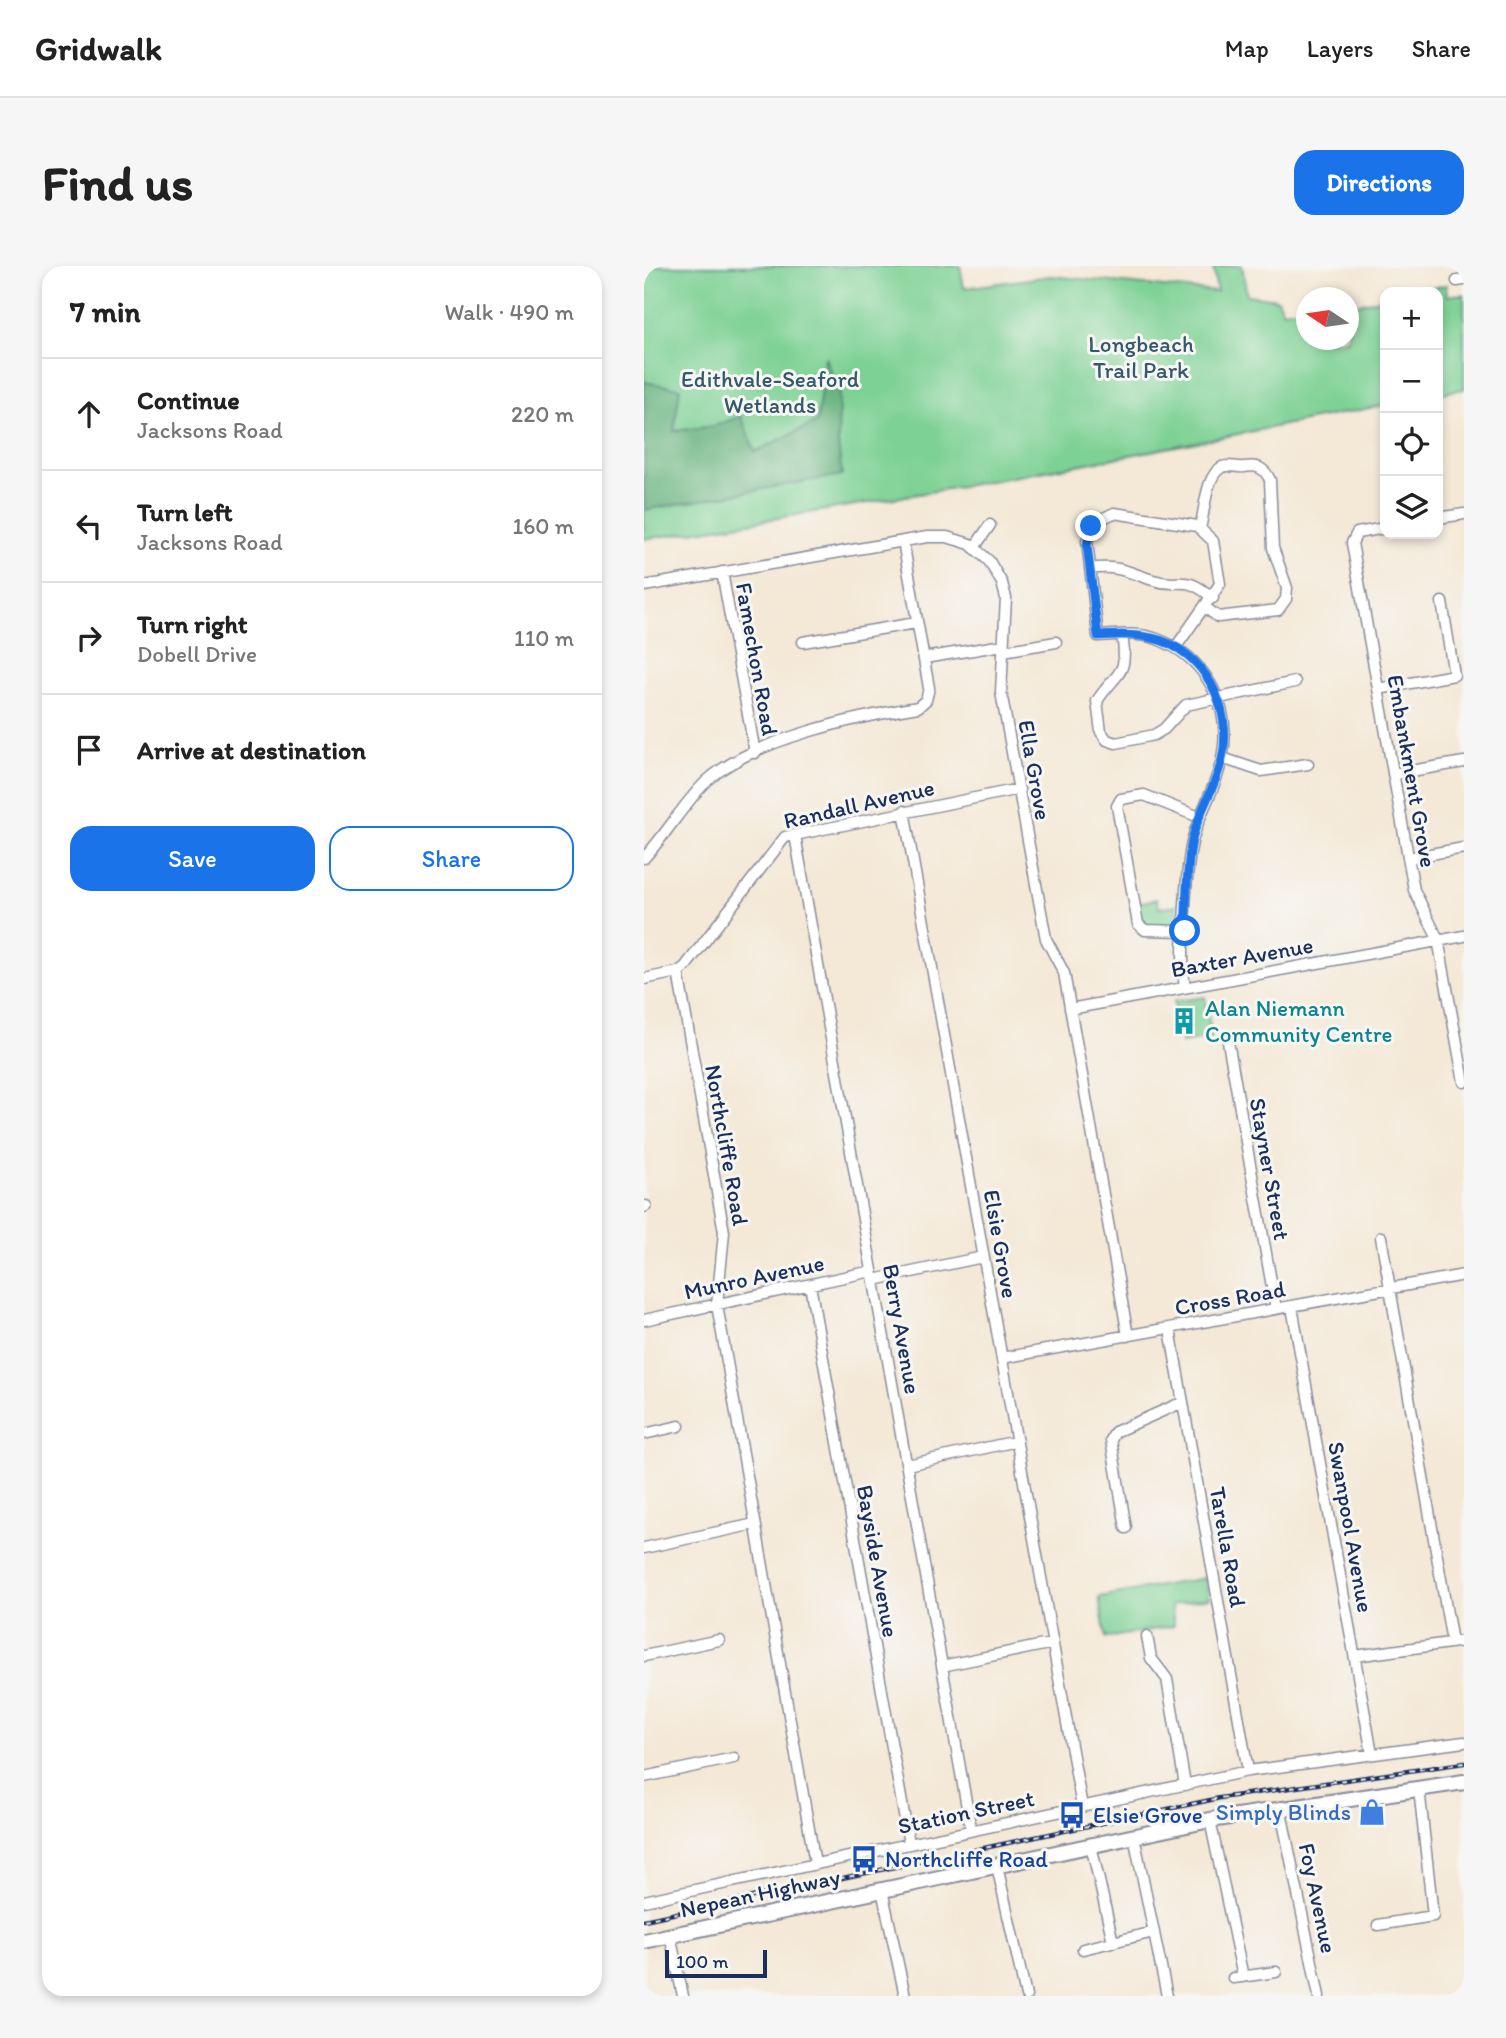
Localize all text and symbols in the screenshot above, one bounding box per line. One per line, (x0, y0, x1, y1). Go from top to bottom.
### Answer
text: Gridwalk (35, 29, 162, 68)
text: Map (1225, 34, 1269, 63)
text: Layers (1307, 34, 1374, 63)
text: Share (1412, 34, 1471, 63)
button: Directions (1294, 150, 1464, 215)
text: Find us (42, 153, 193, 212)
north arrow (1296, 287, 1359, 350)
map controls (1380, 287, 1443, 539)
button: + (1380, 287, 1443, 350)
text: 7 min (70, 293, 141, 330)
text: Walk · 490 m (445, 298, 574, 326)
park label: Longbeach Trail Park (1088, 330, 1194, 384)
button: − (1380, 350, 1443, 413)
park label: Edithvale-Seaford Wetlands (681, 365, 859, 419)
text: Continue (137, 384, 240, 416)
icon: ahead (70, 395, 108, 433)
text: 220 m (511, 400, 574, 428)
button: locate (1380, 413, 1443, 476)
text: Jacksons Road (137, 416, 283, 444)
button: layers (1380, 476, 1443, 539)
text: Turn left (137, 496, 233, 528)
icon: left (70, 507, 108, 545)
route end (1075, 510, 1106, 541)
text: 160 m (512, 512, 574, 540)
text: Jacksons Road (137, 528, 283, 556)
street label: Famechon Road (730, 580, 784, 738)
text: Turn right (137, 608, 248, 640)
icon: right (70, 619, 108, 657)
text: 110 m (514, 624, 574, 652)
text: Dobell Drive (137, 640, 257, 668)
street label: Embankment Grove (1381, 673, 1443, 869)
street label: Ella Grove (1012, 718, 1058, 822)
icon: arrive (70, 731, 108, 769)
text: Arrive at destination (137, 734, 366, 766)
street label: Randall Avenue (781, 773, 937, 835)
button: Save (70, 826, 315, 891)
button: Share (329, 826, 574, 891)
route start (1169, 915, 1200, 946)
street label: Baxter Avenue (1169, 931, 1315, 983)
place label: Alan Niemann Community Centre (1205, 994, 1393, 1048)
building icon: Alan Niemann Community Centre (1169, 1006, 1199, 1036)
street label: Northcliffe Road (699, 1062, 755, 1228)
street label: Stayner Street (1244, 1096, 1296, 1242)
street label: Elsie Grove (978, 1188, 1024, 1300)
street label: Munro Avenue (681, 1249, 827, 1305)
street label: Berry Avenue (877, 1262, 927, 1396)
street label: Cross Road (1173, 1274, 1288, 1321)
street label: Swanpool Avenue (1322, 1439, 1380, 1615)
street label: Bayside Avenue (851, 1483, 905, 1639)
street label: Tarella Road (1204, 1484, 1252, 1610)
street label: Station Street (895, 1784, 1037, 1840)
shop icon: Simply Blinds (1357, 1797, 1387, 1827)
place label: Simply Blinds (1216, 1798, 1351, 1826)
bus stop icon: Elsie Grove (1057, 1800, 1087, 1830)
place label: Elsie Grove (1093, 1801, 1203, 1829)
street label: Foy Avenue (1293, 1840, 1343, 1956)
bus stop icon: Northcliffe Road (849, 1844, 879, 1874)
place label: Northcliffe Road (885, 1845, 1048, 1873)
street label: Nepean Highway (677, 1862, 843, 1924)
scale bar (665, 1947, 766, 1979)
text: 100 m (676, 1950, 728, 1973)

